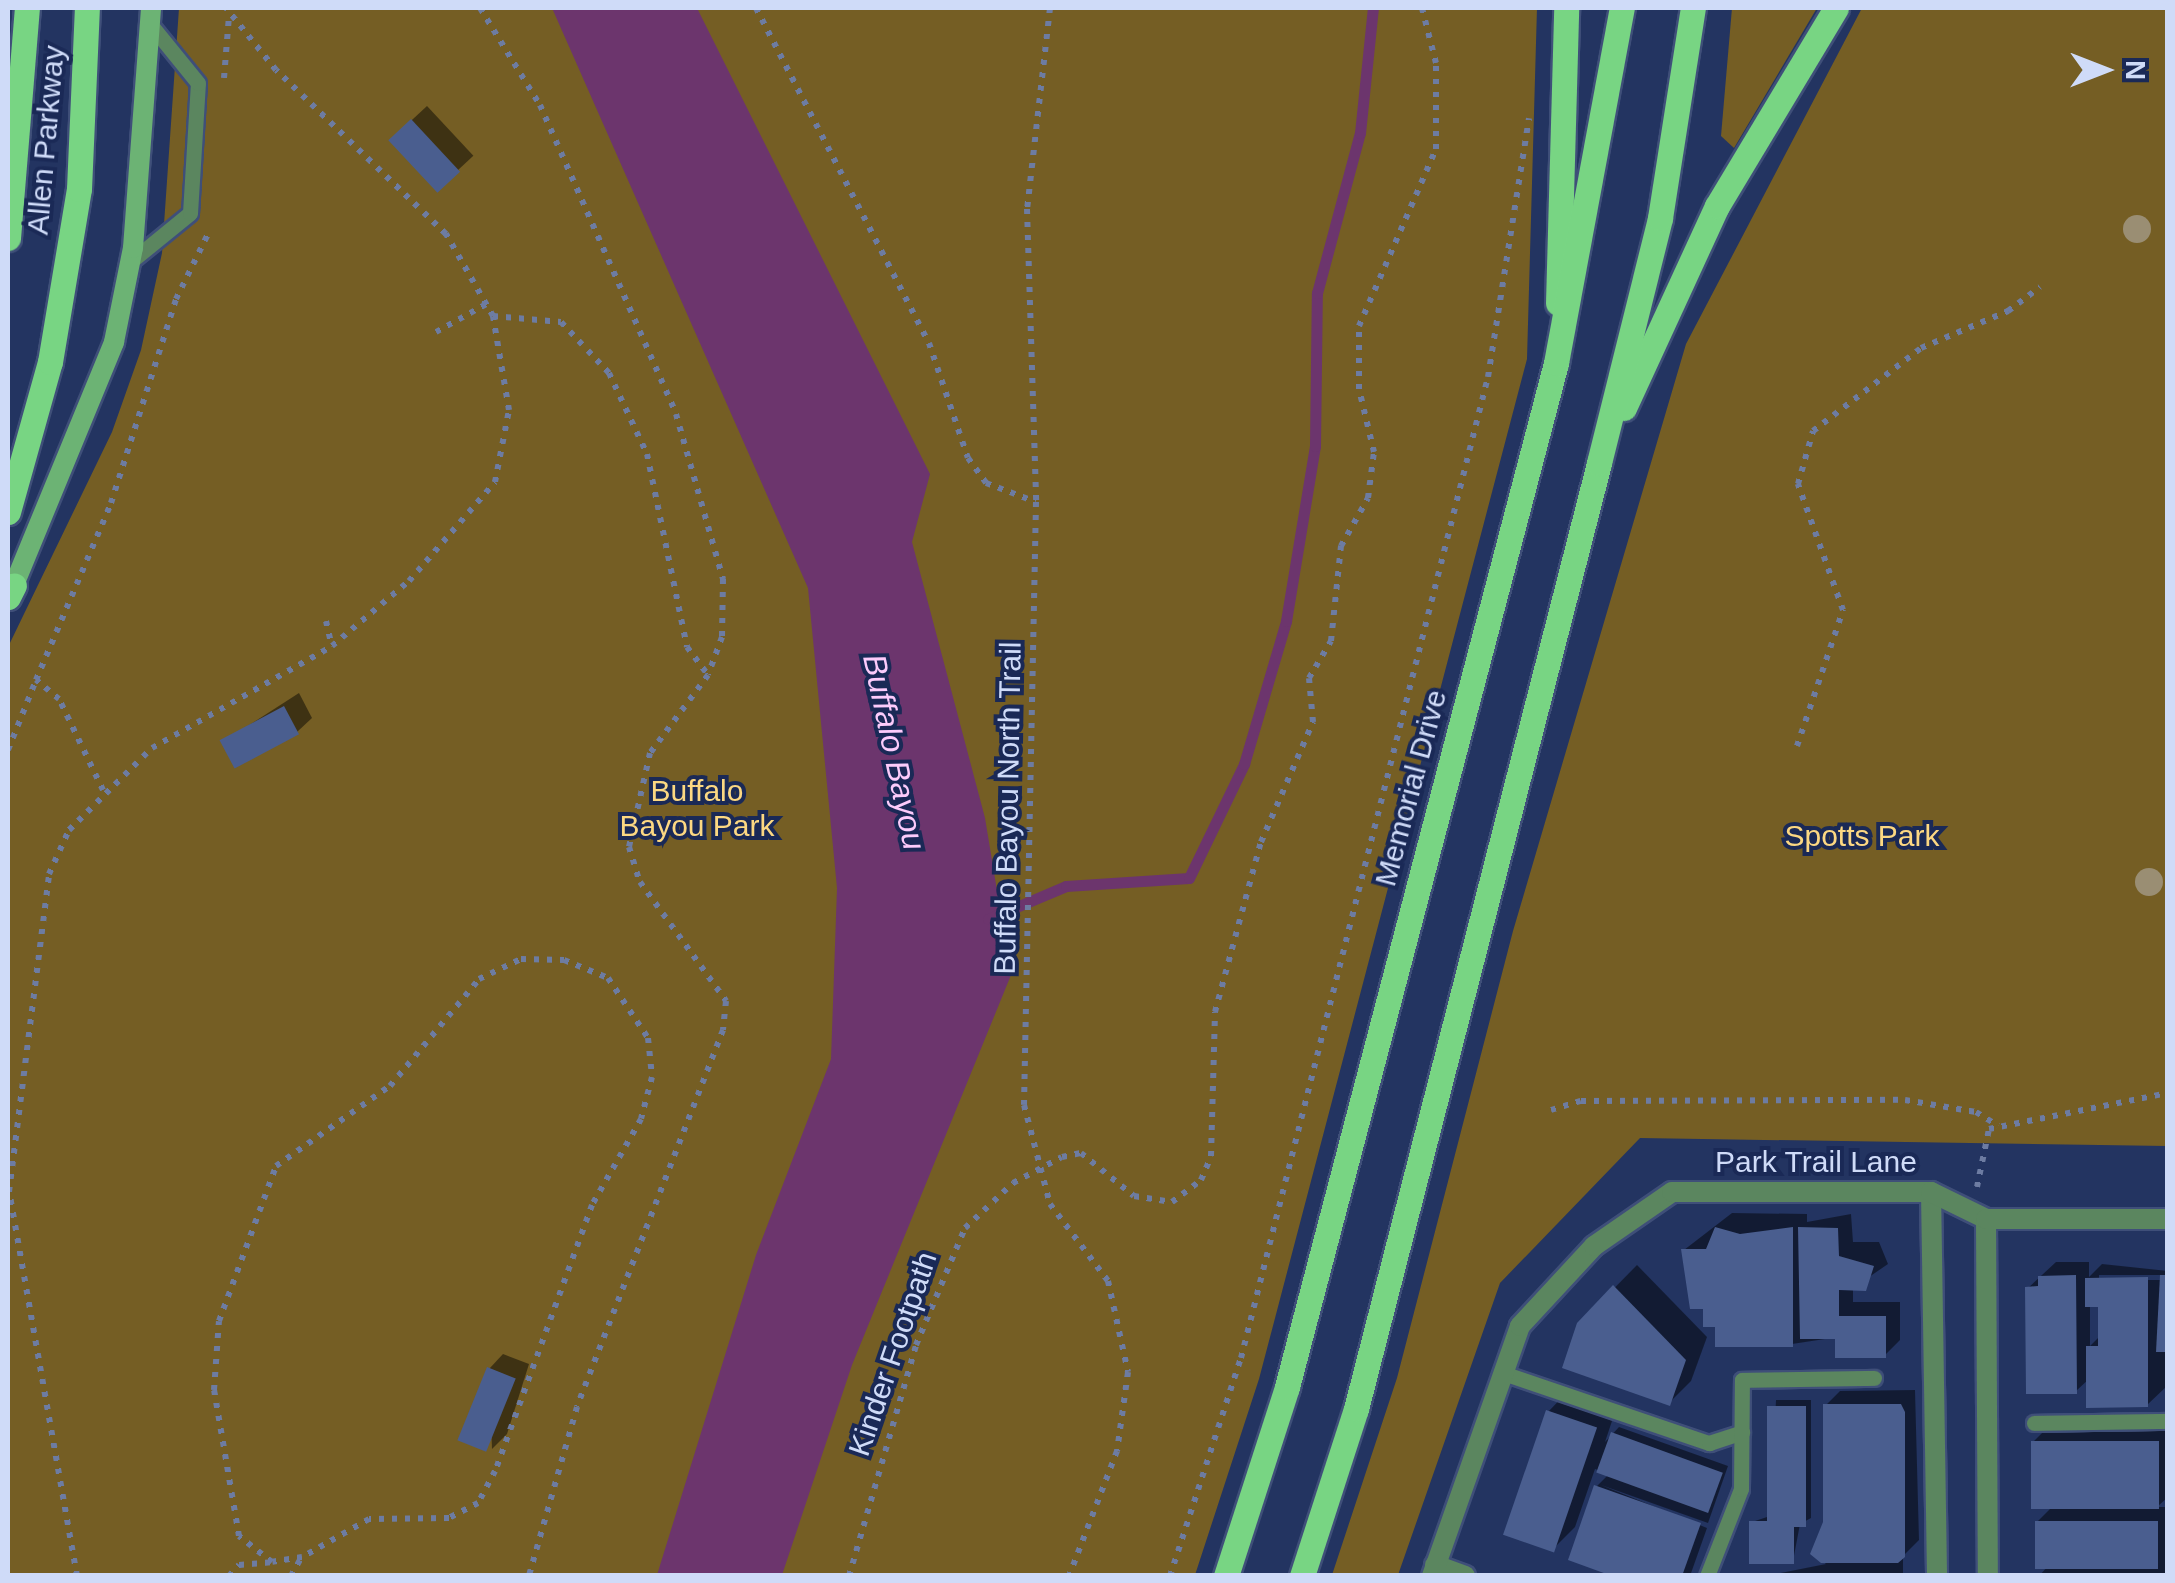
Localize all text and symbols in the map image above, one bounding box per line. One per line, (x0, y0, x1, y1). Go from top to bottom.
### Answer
north arrow (2055, 20, 2155, 120)
street label: Allen Parkway (20, 44, 72, 236)
text: N (2120, 60, 2151, 80)
street label: Buffalo Bayou North Trail (987, 641, 1029, 975)
water label: Buffalo Bayou (855, 651, 933, 853)
street label: Memorial Drive (1368, 686, 1454, 890)
park label: Buffalo Bayou Park (619, 773, 775, 844)
park label: Spotts Park (1784, 818, 1940, 854)
street label: Park Trail Lane (1715, 1144, 1917, 1180)
street label: Kinder Footpath (841, 1247, 945, 1461)

